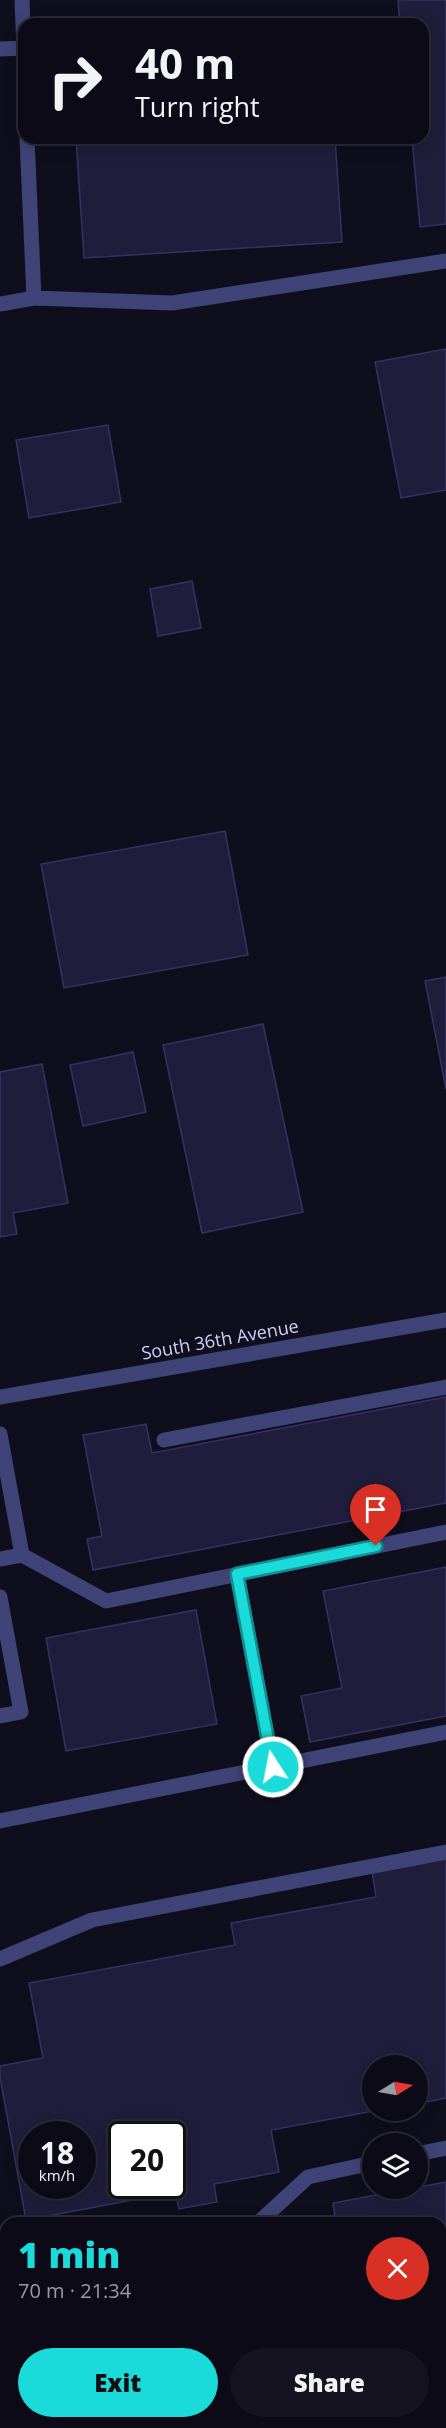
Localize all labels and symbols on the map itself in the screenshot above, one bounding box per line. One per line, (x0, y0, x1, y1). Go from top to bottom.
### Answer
street label: South 36th Avenue (139, 1313, 300, 1365)
pin (350, 1484, 401, 1546)
position arrow (241, 1735, 305, 1799)
north arrow (362, 2055, 428, 2121)
speed limit sign: 20 (108, 2121, 186, 2199)

